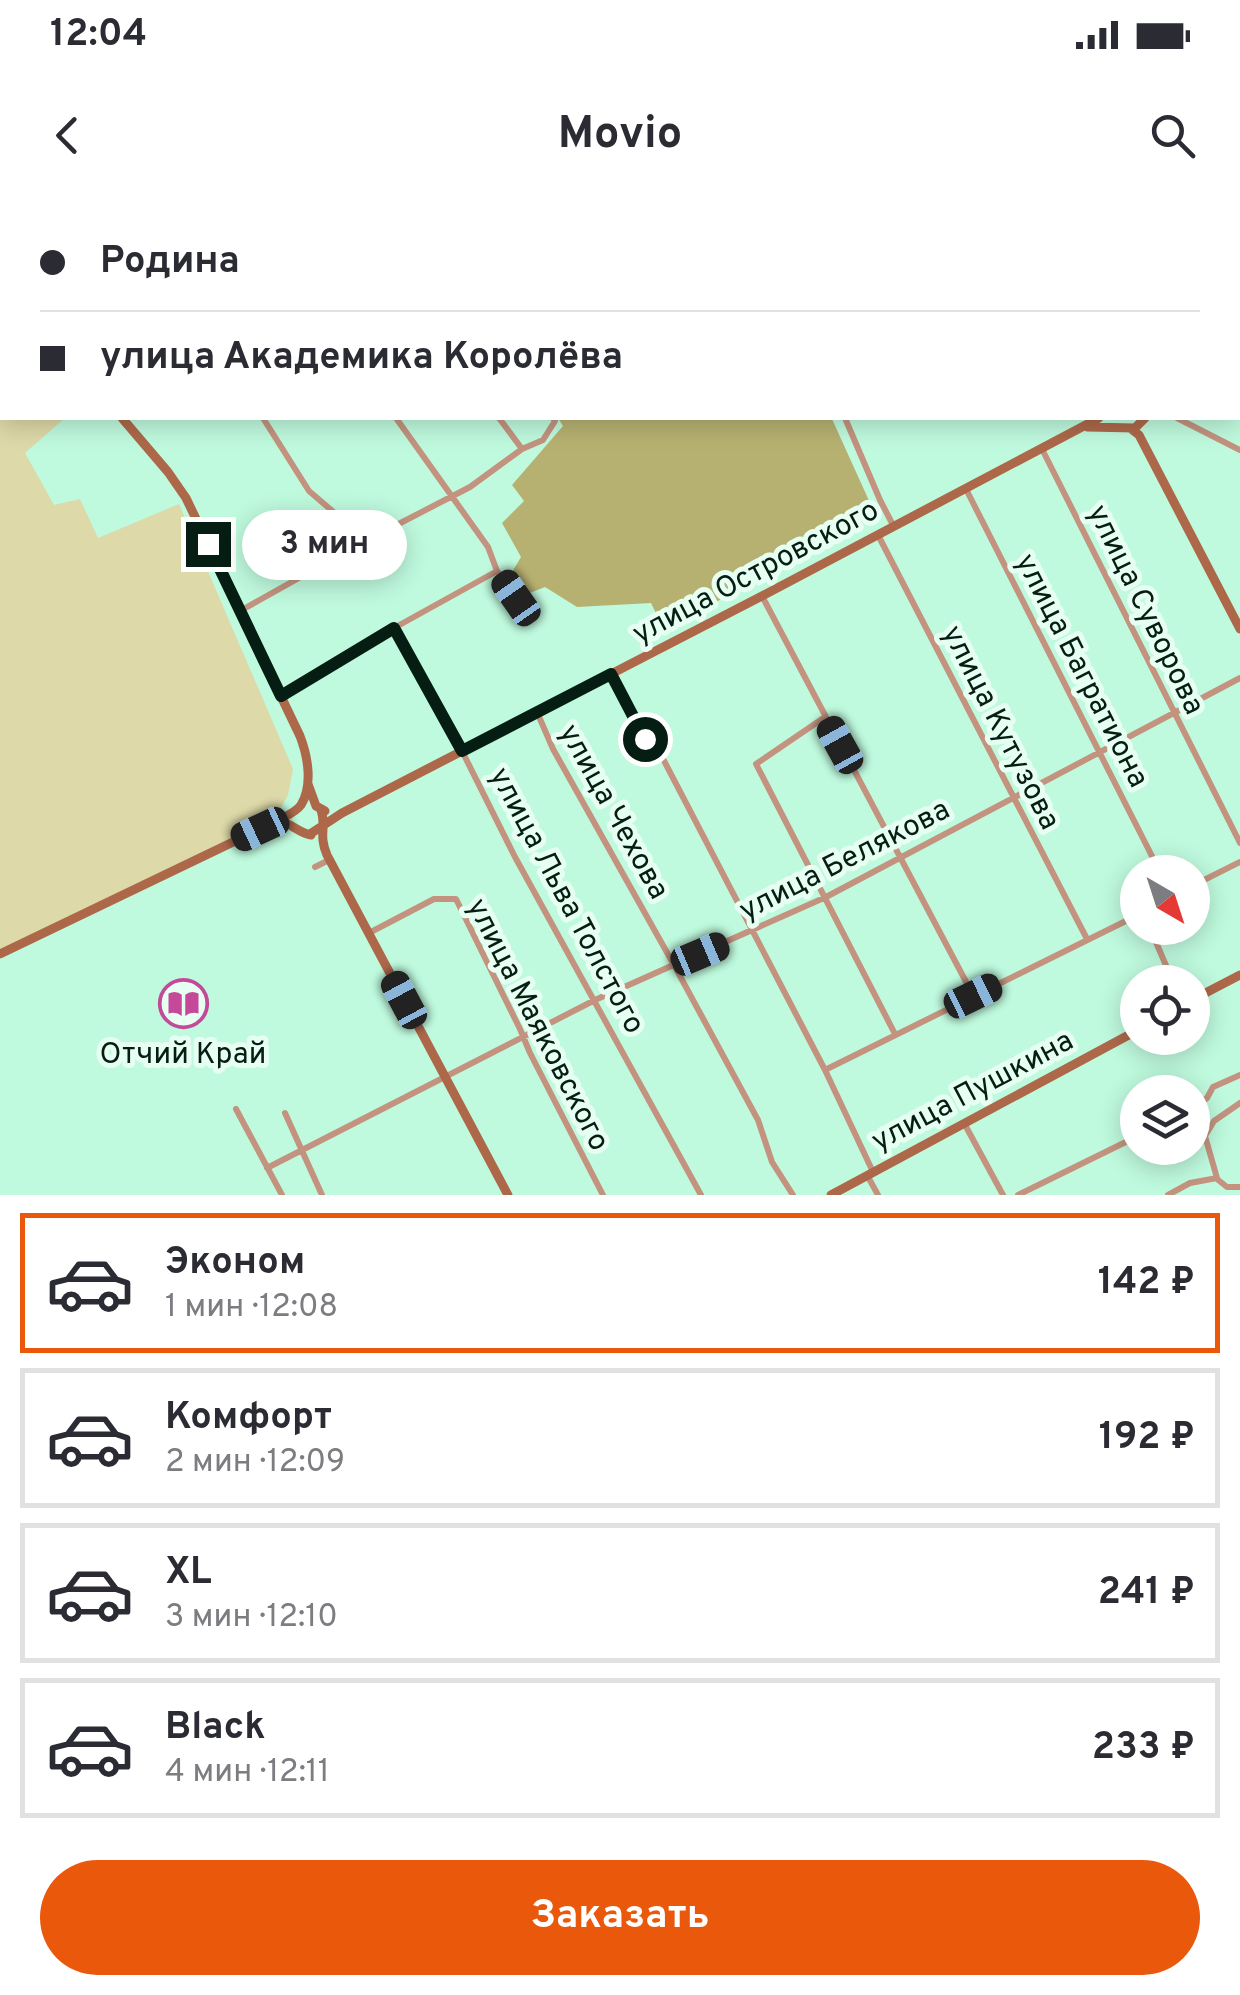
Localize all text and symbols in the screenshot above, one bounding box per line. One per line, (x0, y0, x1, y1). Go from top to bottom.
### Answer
text: 12:04 (50, 11, 147, 60)
text: Movio (558, 107, 682, 164)
icon: back (40, 108, 95, 163)
icon: search (1145, 108, 1200, 163)
text: Родина (100, 238, 240, 287)
text: улица Академика Королёва (100, 334, 623, 383)
street label: улица Островского (627, 493, 886, 654)
street label: улица Суворова (1078, 499, 1212, 721)
callout: 3 мин (243, 509, 408, 579)
route end (186, 522, 231, 567)
text: 3 мин (280, 525, 369, 565)
street label: улица Багратиона (1006, 548, 1156, 794)
car (487, 565, 545, 631)
street label: улица Кутузова (932, 620, 1067, 836)
car (812, 711, 868, 779)
route start (623, 717, 668, 762)
street label: улица Чехова (549, 718, 676, 906)
street label: улица Льва Толстого (480, 762, 652, 1041)
street label: улица Белякова (734, 792, 957, 930)
car (226, 803, 294, 855)
north arrow (1120, 855, 1210, 945)
map controls (1120, 855, 1210, 1165)
street label: улица Маяковского (457, 893, 616, 1158)
car (667, 928, 733, 980)
button: locate (1120, 965, 1210, 1055)
car (377, 966, 431, 1034)
car (939, 969, 1007, 1023)
library icon: Отчий Край (157, 978, 209, 1030)
street label: улица Пушкина (866, 1023, 1080, 1161)
place label: Отчий Край (100, 1037, 266, 1074)
button: layers (1120, 1075, 1210, 1165)
icon: car (45, 1238, 135, 1328)
text: Эконом (165, 1239, 305, 1288)
text: 142 ₽ (1098, 1259, 1195, 1308)
text: 1 мин · 12:08 (165, 1288, 338, 1328)
icon: car (45, 1393, 135, 1483)
text: Комфорт (165, 1394, 332, 1443)
text: 192 ₽ (1099, 1414, 1195, 1463)
text: 2 мин · 12:09 (165, 1443, 345, 1483)
icon: car (45, 1548, 135, 1638)
text: XL (165, 1549, 212, 1598)
text: 241 ₽ (1098, 1569, 1195, 1618)
text: 3 мин · 12:10 (165, 1598, 338, 1638)
icon: car (45, 1703, 135, 1793)
text: Black (165, 1704, 265, 1753)
text: 233 ₽ (1092, 1724, 1195, 1773)
text: 4 мин · 12:11 (165, 1753, 330, 1793)
button: Заказать (40, 1860, 1200, 1975)

